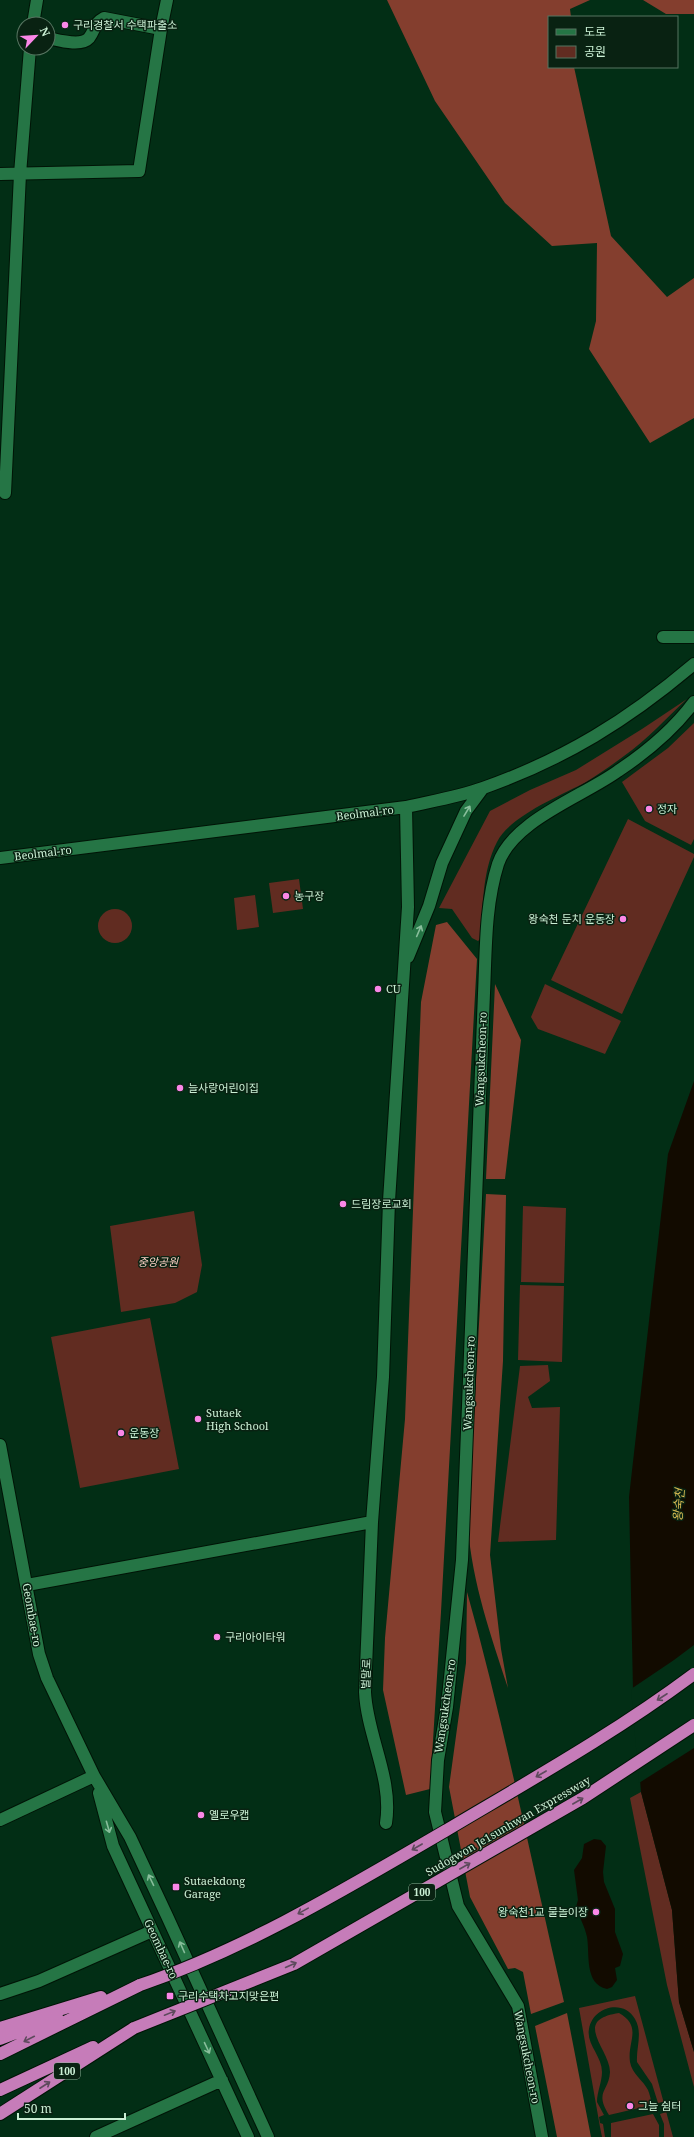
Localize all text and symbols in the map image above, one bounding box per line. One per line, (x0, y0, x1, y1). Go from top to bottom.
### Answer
north arrow (16, 16, 56, 56)
legend (548, 16, 678, 68)
place label: 구리경찰서 수택파출소 (73, 17, 177, 32)
marker: 구리경찰서 수택파출소 (60, 20, 70, 30)
text: 도로 (584, 23, 606, 40)
text: N (37, 24, 54, 39)
text: 공원 (584, 43, 606, 60)
place label: 정자 (657, 801, 677, 816)
street label: Beolmal-ro (335, 802, 395, 823)
marker: 정자 (644, 804, 654, 814)
one-way arrow (463, 805, 471, 817)
street label: Beolmal-ro (13, 842, 73, 863)
place label: 농구장 (294, 888, 324, 903)
marker: 농구장 (281, 891, 291, 901)
place label: 왕숙천 둔치 운동장 (528, 911, 615, 926)
marker: 왕숙천 둔치 운동장 (618, 914, 628, 924)
one-way arrow (415, 926, 423, 938)
place label: CU (386, 981, 401, 996)
marker: CU (373, 984, 383, 994)
street label: Wangsukcheon-ro (471, 1011, 490, 1107)
place label: 늘사랑어린이집 (188, 1080, 259, 1095)
marker: 늘사랑어린이집 (175, 1083, 185, 1093)
place label: 드림장로교회 (351, 1196, 412, 1211)
marker: 드림장로교회 (338, 1199, 348, 1209)
park label: 중앙공원 (138, 1254, 179, 1269)
street label: Wangsukcheon-ro (459, 1335, 478, 1431)
place label: Sutaek High School (206, 1405, 269, 1433)
marker: Sutaek High School (193, 1414, 203, 1424)
place label: 운동장 (129, 1425, 159, 1440)
marker: 운동장 (116, 1428, 126, 1438)
water label: 왕숙천 (669, 1486, 688, 1522)
street label: Geombae-ro (20, 1582, 45, 1648)
place label: 구리아이타워 (225, 1629, 286, 1644)
marker: 구리아이타워 (212, 1632, 222, 1642)
street label: Wangsukcheon-ro (430, 1658, 459, 1754)
street label: 벌말로 (357, 1659, 374, 1689)
one-way arrow (657, 1693, 668, 1701)
one-way arrow (535, 1771, 547, 1779)
street label: Sudogwon Je1sunhwan Expressway (423, 1772, 594, 1879)
one-way arrow (571, 1797, 583, 1805)
place label: 옐로우캡 (209, 1807, 249, 1822)
marker: 옐로우캡 (196, 1810, 206, 1820)
one-way arrow (105, 1821, 112, 1834)
one-way arrow (411, 1844, 423, 1852)
one-way arrow (459, 1862, 471, 1870)
place label: Sutaekdong Garage (184, 1873, 245, 1901)
one-way arrow (147, 1875, 154, 1887)
marker: Sutaekdong Garage (171, 1882, 181, 1892)
road number: 100 (409, 1884, 435, 1900)
place label: 왕숙천1교 물놀이장 (498, 1904, 588, 1919)
marker: 왕숙천1교 물놀이장 (591, 1907, 601, 1917)
one-way arrow (298, 1908, 310, 1916)
street label: Geombae-ro (141, 1916, 182, 1981)
one-way arrow (178, 1941, 185, 1953)
one-way arrow (284, 1960, 296, 1968)
place label: 구리수택차고지맞은편 (178, 1988, 279, 2003)
marker: 구리수택차고지맞은편 (165, 1991, 175, 2001)
one-way arrow (164, 2009, 176, 2017)
street label: Wangsukcheon-ro (511, 2009, 544, 2105)
one-way arrow (24, 2036, 36, 2043)
one-way arrow (204, 2042, 211, 2054)
road number: 100 (54, 2063, 80, 2079)
one-way arrow (39, 2081, 50, 2089)
scale bar (18, 2095, 125, 2121)
place label: 그늘 쉼터 (638, 2098, 681, 2113)
text: 50 m (24, 2100, 52, 2117)
marker: 그늘 쉼터 (625, 2101, 635, 2111)

